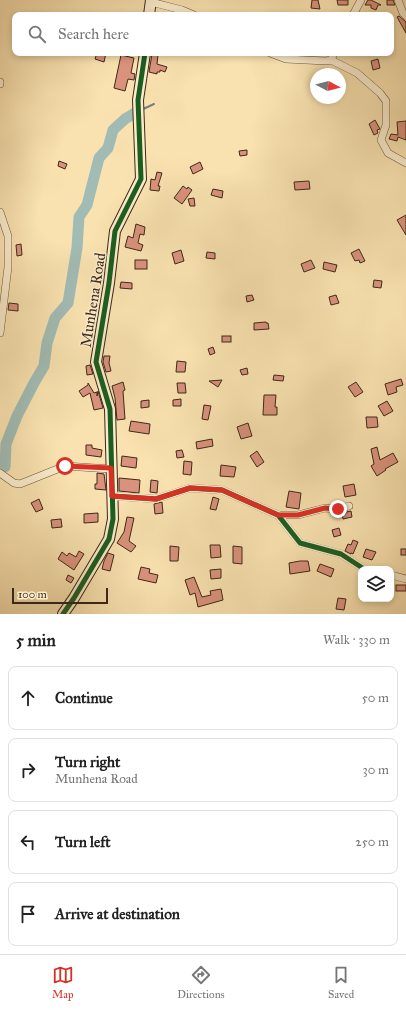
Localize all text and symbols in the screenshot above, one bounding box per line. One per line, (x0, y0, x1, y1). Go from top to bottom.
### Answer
search box (12, 12, 394, 56)
icon: search (26, 23, 48, 45)
text: Search here (58, 25, 129, 43)
north arrow (310, 68, 346, 104)
street label: Munhena Road (77, 251, 109, 349)
route start (56, 457, 74, 475)
route end (329, 500, 347, 518)
map controls (358, 566, 394, 602)
button: layers (358, 566, 394, 602)
scale bar (12, 586, 108, 605)
text: 100 m (18, 588, 47, 601)
text: 5 min (16, 630, 56, 651)
text: Walk · 330 m (323, 632, 390, 648)
icon: ahead (17, 687, 39, 709)
text: Continue (55, 689, 113, 707)
text: 50 m (362, 690, 389, 706)
text: Turn right (55, 753, 120, 771)
icon: right (17, 759, 39, 781)
text: 30 m (363, 762, 389, 778)
text: Munhena Road (55, 771, 138, 787)
icon: left (17, 831, 39, 853)
text: Turn left (55, 833, 111, 851)
text: 250 m (355, 834, 389, 850)
icon: arrive (17, 903, 39, 925)
text: Arrive at destination (55, 905, 180, 923)
tab: Map (52, 964, 74, 1001)
tab: Directions (177, 964, 225, 1001)
tab: Saved (328, 964, 354, 1001)

